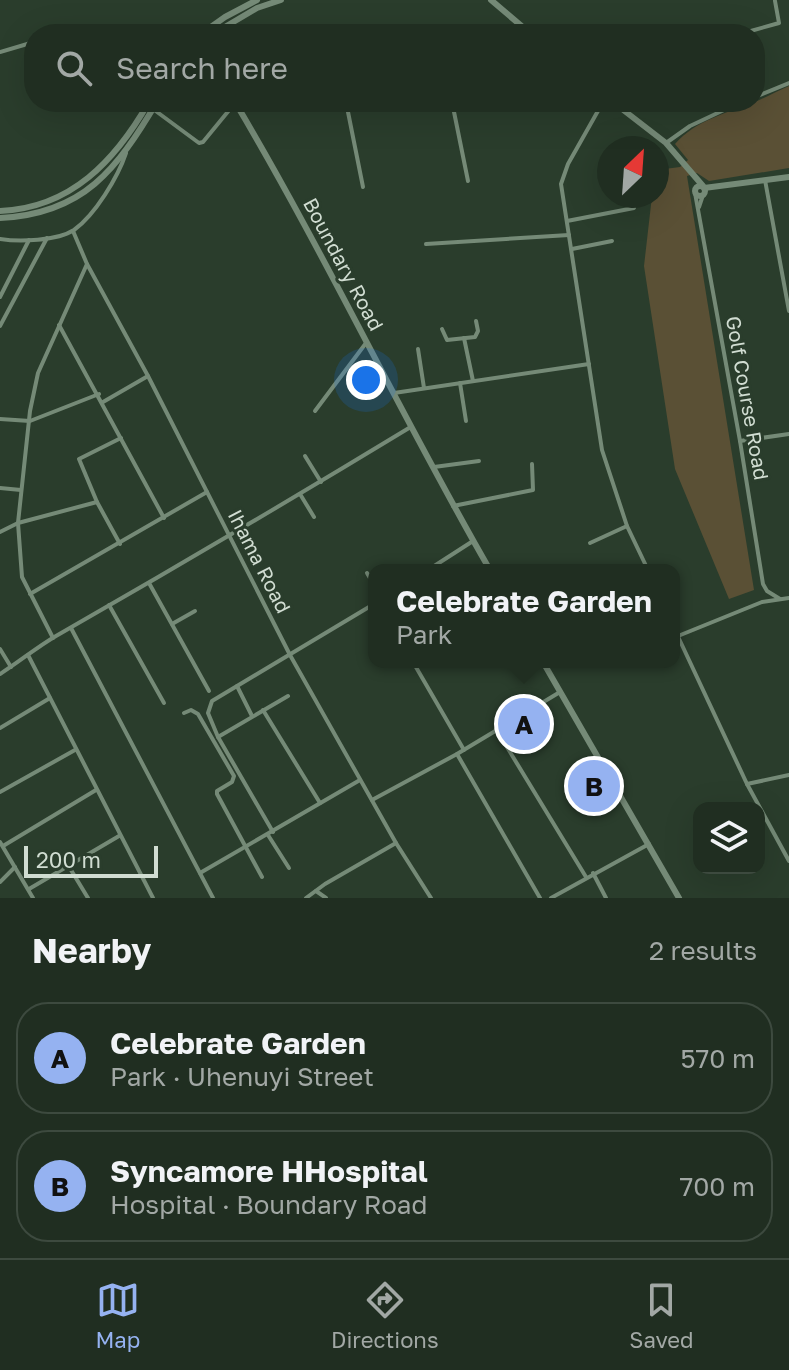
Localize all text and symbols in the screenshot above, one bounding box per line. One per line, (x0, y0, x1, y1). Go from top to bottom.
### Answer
search box (24, 24, 765, 112)
icon: search (52, 46, 96, 90)
text: Search here (116, 50, 288, 86)
north arrow (597, 136, 669, 208)
street label: Boundary Road (299, 193, 389, 335)
street label: Golf Course Road (722, 314, 774, 482)
your location (346, 360, 386, 400)
street label: Ihama Road (224, 505, 296, 617)
popup (368, 564, 680, 668)
text: Celebrate Garden (396, 583, 652, 619)
text: Park (396, 619, 452, 650)
pin: A (498, 694, 550, 754)
pin: B (568, 756, 620, 816)
map controls (693, 802, 765, 874)
button: layers (693, 802, 765, 874)
scale bar (24, 842, 158, 878)
text: 200 m (36, 846, 101, 873)
text: Nearby (32, 930, 152, 970)
text: 2 results (649, 935, 757, 966)
text: Celebrate Garden (110, 1025, 366, 1061)
text: A (51, 1043, 69, 1074)
text: 570 m (681, 1043, 755, 1074)
text: Park · Uhenuyi Street (110, 1061, 374, 1092)
text: Syncamore HHospital (110, 1153, 428, 1189)
text: B (51, 1171, 69, 1202)
text: 700 m (679, 1171, 755, 1202)
text: Hospital · Boundary Road (110, 1189, 427, 1220)
tab: Map (95, 1278, 140, 1353)
tab: Directions (331, 1278, 439, 1353)
tab: Saved (629, 1278, 694, 1353)

